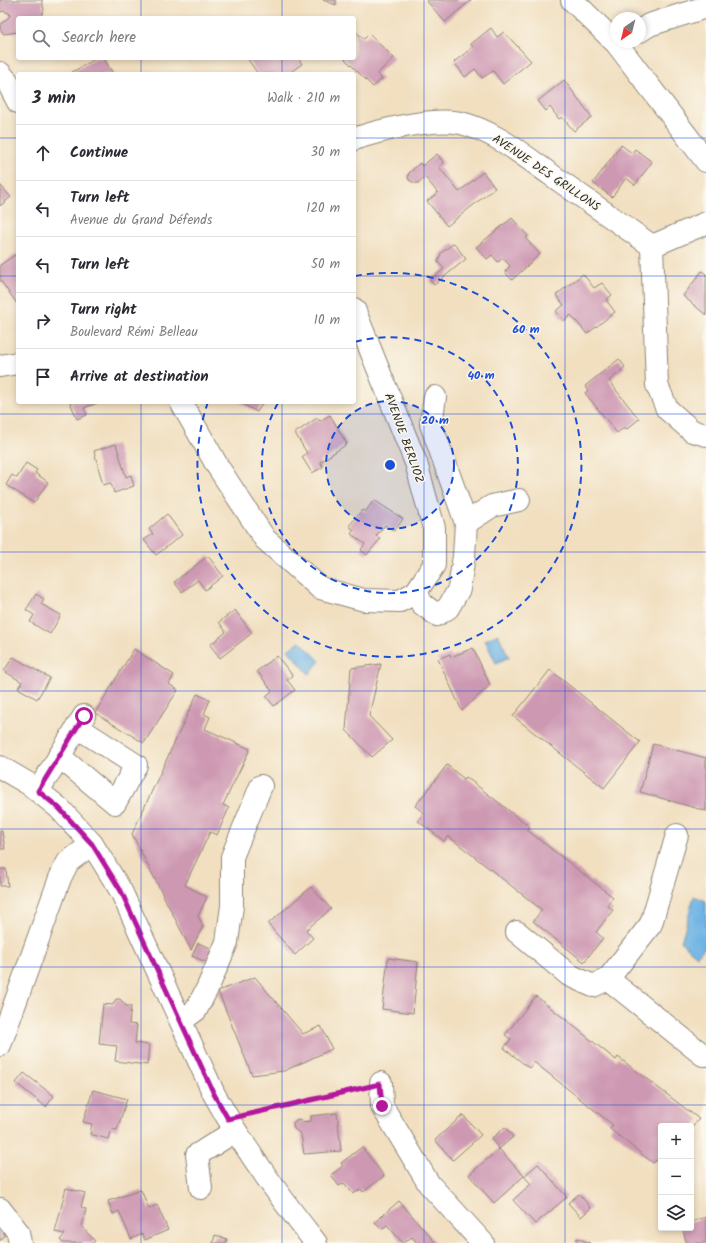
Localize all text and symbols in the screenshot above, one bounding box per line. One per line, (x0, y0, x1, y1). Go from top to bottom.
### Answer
north arrow (610, 12, 646, 48)
search box (16, 16, 356, 60)
text: Search here (62, 26, 136, 50)
icon: search (30, 27, 52, 49)
text: 3 min (32, 85, 76, 112)
text: Walk · 210 m (267, 88, 340, 109)
street label: AVENUE DES GRILLONS (488, 130, 604, 217)
text: Continue (70, 141, 128, 165)
icon: ahead (32, 142, 54, 164)
text: 30 m (311, 142, 340, 163)
text: Turn left (70, 186, 130, 210)
icon: left (32, 198, 54, 220)
text: 120 m (306, 198, 340, 219)
text: Avenue du Grand Défends (70, 210, 212, 231)
text: Turn left (70, 253, 130, 277)
icon: left (32, 254, 54, 276)
text: 50 m (311, 254, 340, 275)
text: Turn right (70, 298, 137, 322)
icon: right (32, 310, 54, 332)
text: 10 m (314, 310, 340, 331)
text: 60 m (512, 320, 540, 339)
text: Boulevard Rémi Belleau (70, 322, 198, 343)
text: Arrive at destination (70, 365, 209, 389)
icon: arrive (32, 366, 54, 388)
text: 40 m (467, 366, 495, 385)
street label: AVENUE BERLIOZ (379, 390, 429, 486)
text: 20 m (421, 411, 449, 430)
centre of rings (383, 458, 397, 472)
route start (75, 707, 93, 725)
route end (373, 1097, 391, 1115)
map controls (658, 1123, 694, 1231)
button: + (658, 1123, 694, 1159)
button: − (658, 1159, 694, 1195)
button: layers (658, 1195, 694, 1231)

